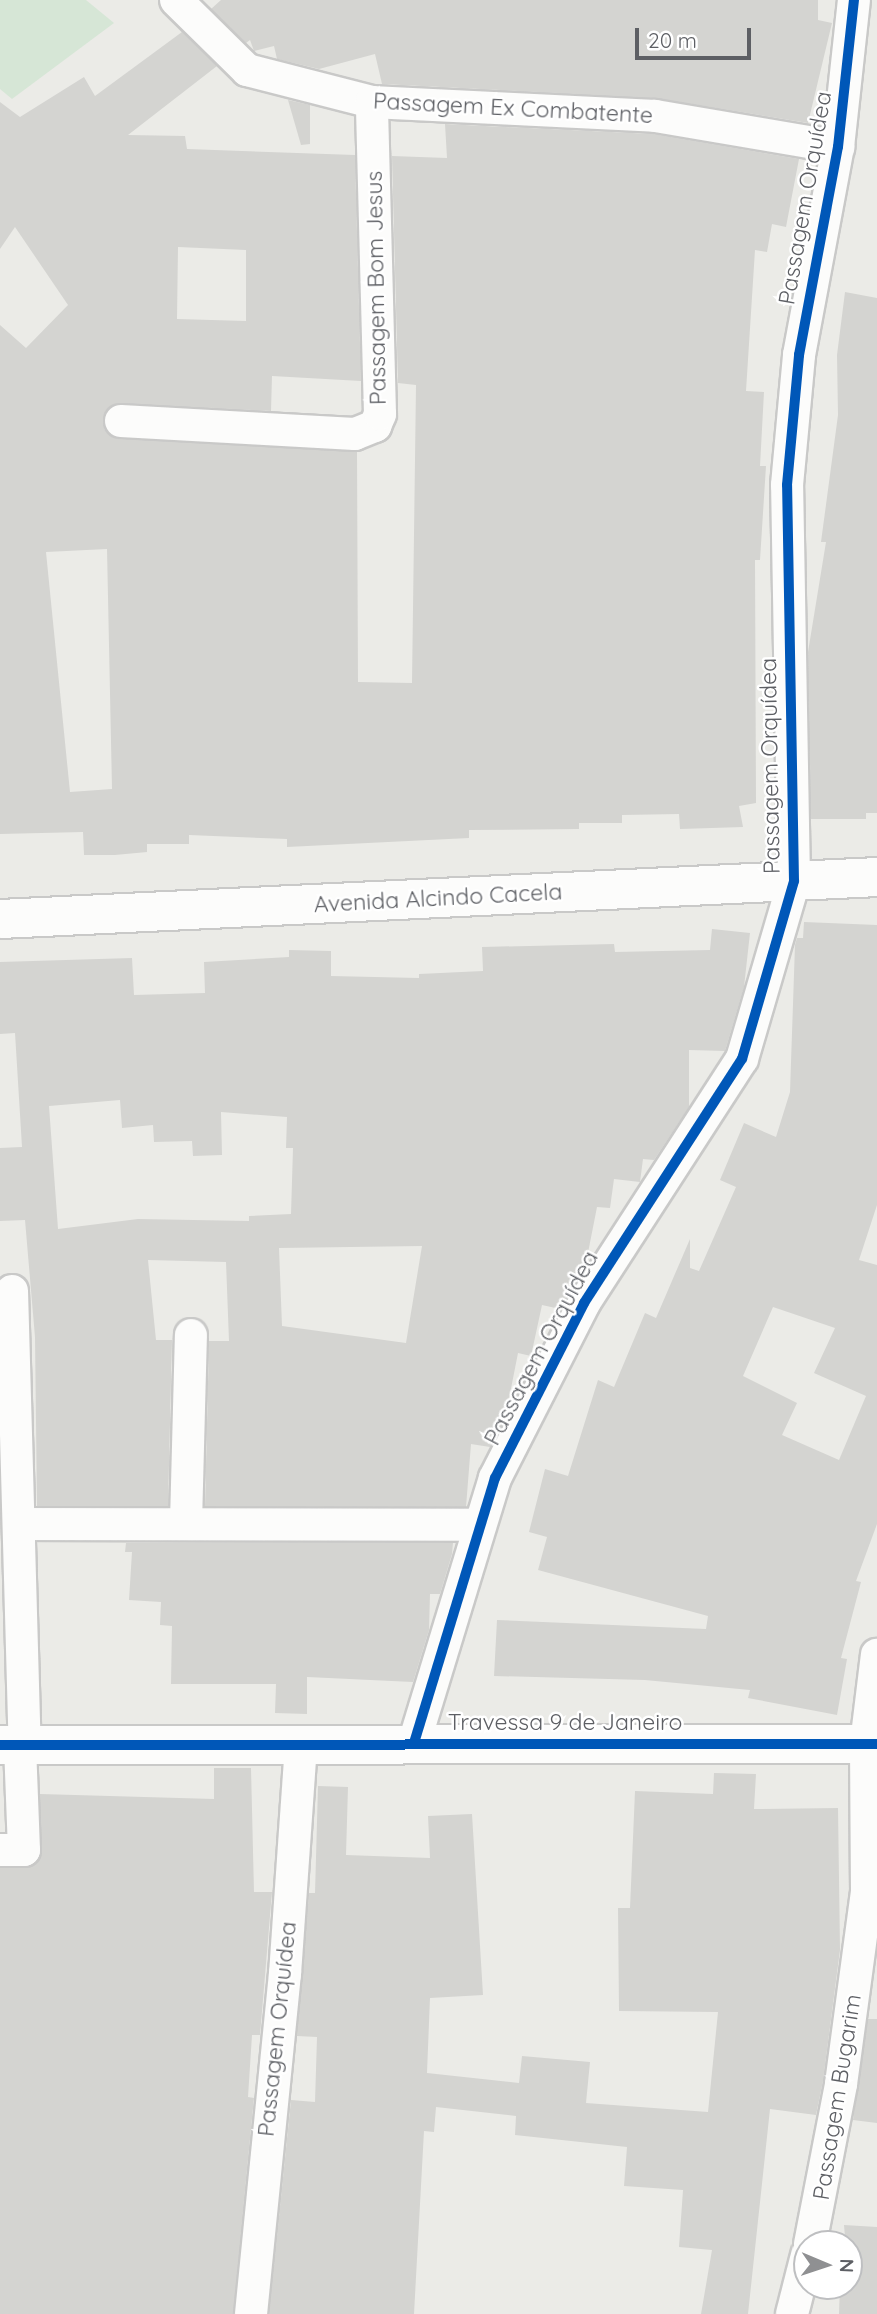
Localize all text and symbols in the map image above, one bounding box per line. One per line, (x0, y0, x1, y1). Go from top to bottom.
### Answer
scale bar (639, 14, 754, 58)
text: 20 m (648, 27, 697, 53)
street label: Passagem Ex Combatente (372, 87, 654, 129)
street label: Passagem Orquídea (773, 89, 837, 307)
street label: Passagem Bom Jesus (360, 171, 392, 405)
street label: Passagem Orquídea (754, 658, 786, 874)
street label: Avenida Alcindo Cacela (313, 878, 563, 918)
street label: Passagem Orquídea (478, 1246, 604, 1450)
street label: Travessa 9 de Janeiro (448, 1708, 682, 1736)
street label: Passagem Orquídea (252, 1920, 302, 2138)
street label: Passagem Bugarim (807, 1992, 867, 2202)
north arrow (793, 2230, 863, 2300)
text: N (835, 2258, 859, 2273)

